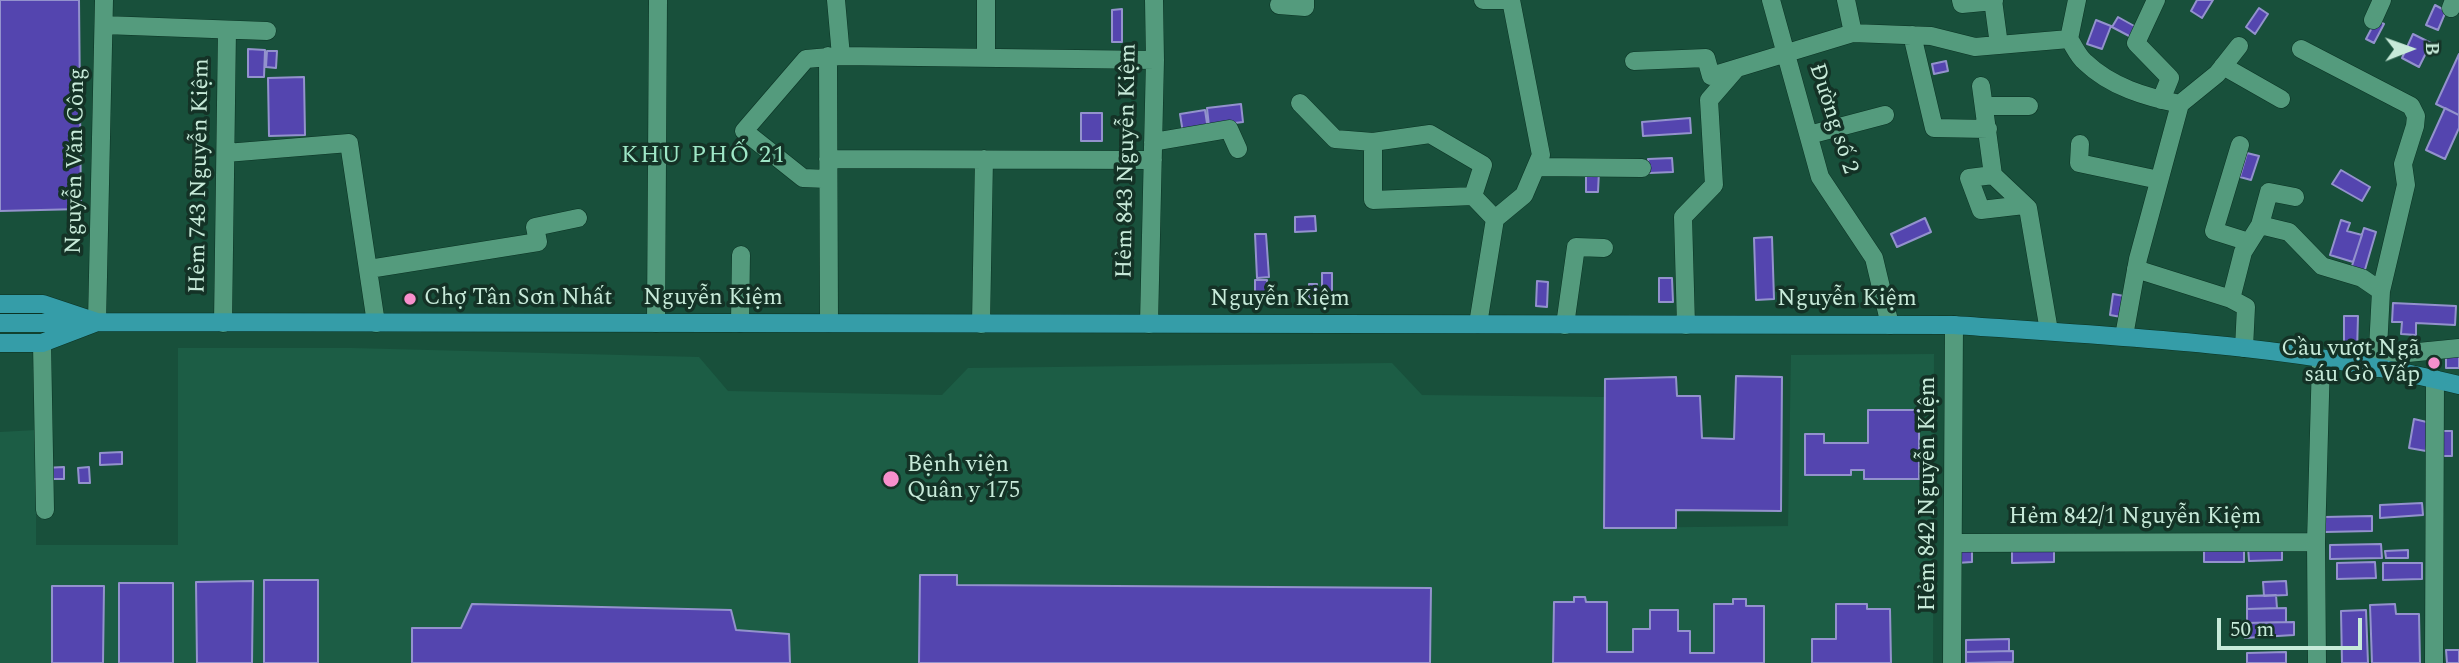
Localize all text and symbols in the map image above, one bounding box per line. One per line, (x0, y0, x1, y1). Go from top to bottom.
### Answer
north arrow (2375, 14, 2445, 84)
text: B (2417, 42, 2446, 56)
street label: Hẻm 843 Nguyễn Kiệm (1112, 43, 1144, 279)
street label: Hẻm 743 Nguyễn Kiệm (185, 58, 217, 294)
street label: Đường số 2 (1801, 60, 1863, 178)
street label: Nguyễn Văn Công (62, 68, 92, 254)
district label: KHU PHỐ 21 (622, 143, 786, 171)
place label: Chợ Tân Sơn Nhất (424, 285, 612, 313)
street label: Nguyễn Kiệm (643, 285, 783, 313)
street label: Nguyễn Kiệm (1210, 286, 1350, 314)
street label: Nguyễn Kiệm (1777, 286, 1917, 314)
marker: Chợ Tân Sơn Nhất (402, 291, 418, 307)
place label: Cầu vượt Ngã sáu Gò Vấp (2281, 336, 2420, 390)
marker: Cầu vượt Ngã sáu Gò Vấp (2426, 355, 2442, 371)
street label: Hẻm 842 Nguyễn Kiệm (1915, 376, 1943, 612)
place label: Bệnh viện Quân y 175 (907, 452, 1020, 506)
marker: Bệnh viện Quân y 175 (881, 469, 901, 489)
street label: Hẻm 842/1 Nguyễn Kiệm (2009, 504, 2261, 532)
scale bar (2221, 604, 2366, 648)
text: 50 m (2230, 614, 2274, 646)

